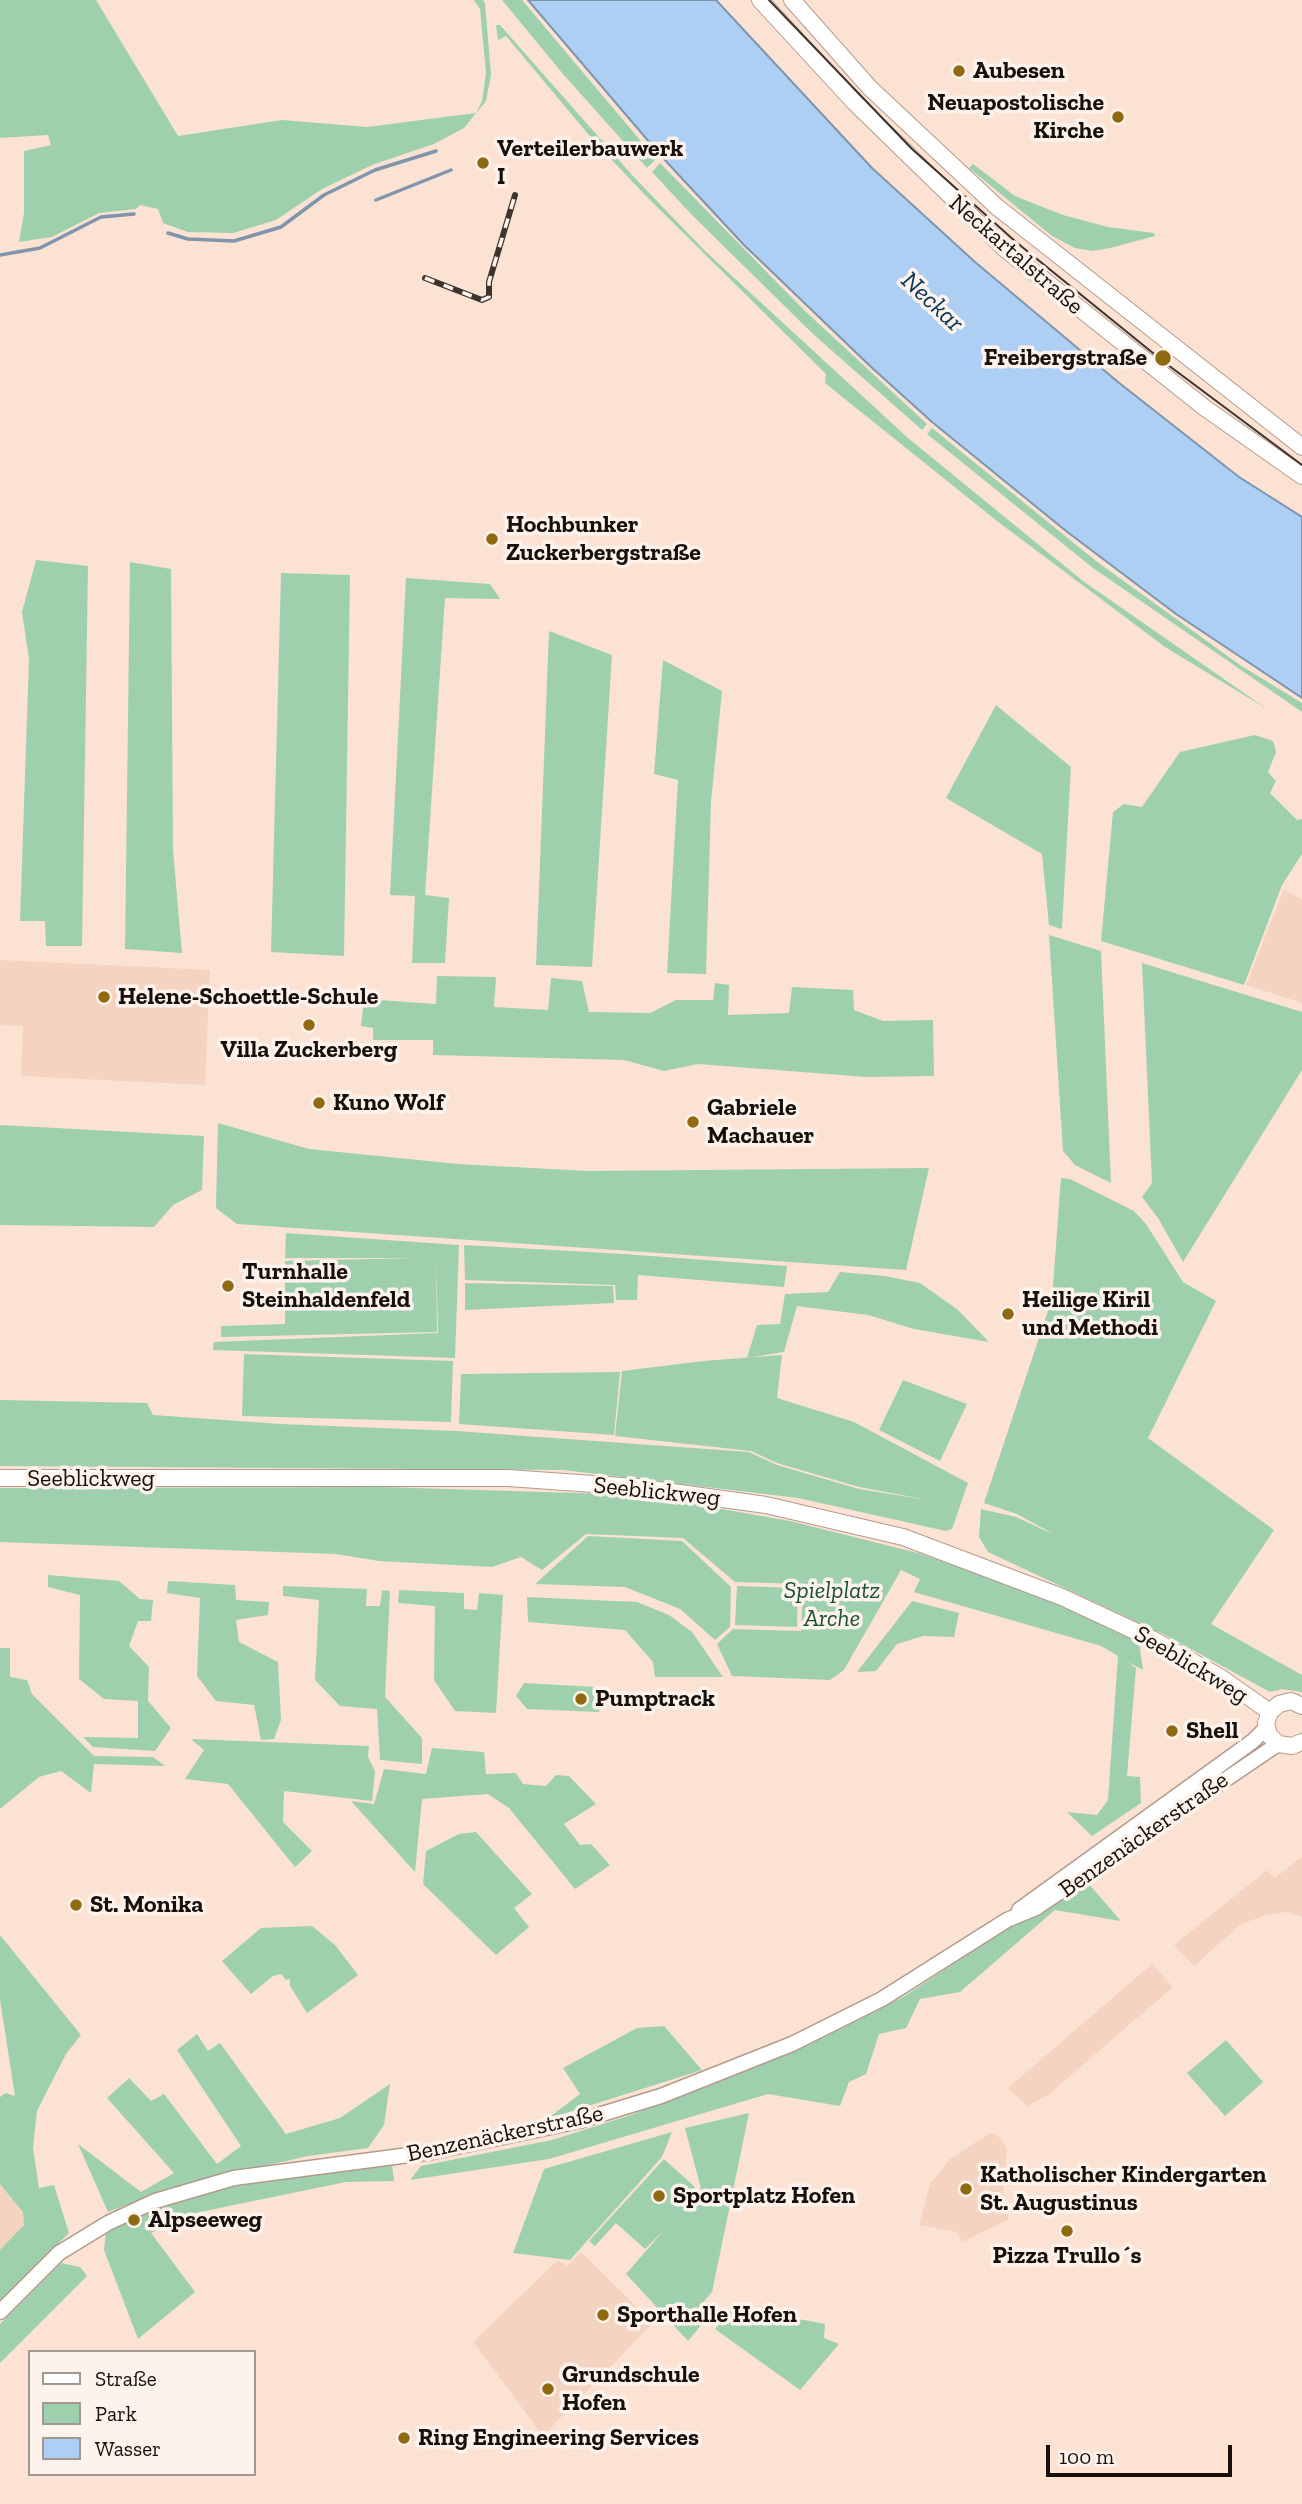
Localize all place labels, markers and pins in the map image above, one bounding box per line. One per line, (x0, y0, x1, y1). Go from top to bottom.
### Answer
place label: Aubesen (973, 57, 1065, 85)
marker: Aubesen (951, 63, 967, 79)
place label: Neuapostolische Kirche (927, 89, 1104, 145)
marker: Neuapostolische Kirche (1110, 109, 1126, 125)
place label: Verteilerbauwerk I (497, 135, 683, 191)
marker: Verteilerbauwerk I (475, 155, 491, 171)
place label: Freibergstraße (984, 344, 1147, 372)
marker: Freibergstraße (1153, 348, 1173, 368)
place label: Hochbunker Zuckerbergstraße (506, 511, 701, 567)
marker: Hochbunker Zuckerbergstraße (484, 531, 500, 547)
place label: Helene-Schoettle-Schule (118, 983, 378, 1011)
marker: Helene-Schoettle-Schule (96, 989, 112, 1005)
marker: Villa Zuckerberg (301, 1017, 317, 1033)
place label: Villa Zuckerberg (221, 1036, 397, 1064)
place label: Kuno Wolf (333, 1089, 444, 1117)
place label: Gabriele Machauer (707, 1094, 814, 1150)
marker: Kuno Wolf (311, 1095, 327, 1111)
marker: Gabriele Machauer (685, 1114, 701, 1130)
place label: Turnhalle Steinhaldenfeld (242, 1258, 411, 1314)
marker: Turnhalle Steinhaldenfeld (220, 1278, 236, 1294)
place label: Heilige Kiril und Methodi (1022, 1286, 1158, 1342)
marker: Heilige Kiril und Methodi (1000, 1306, 1016, 1322)
place label: Pumptrack (595, 1685, 715, 1713)
marker: Pumptrack (573, 1691, 589, 1707)
place label: Shell (1186, 1717, 1239, 1745)
marker: Shell (1164, 1723, 1180, 1739)
place label: St. Monika (90, 1891, 203, 1919)
marker: St. Monika (68, 1897, 84, 1913)
place label: Katholischer Kindergarten St. Augustinus (980, 2161, 1266, 2217)
marker: Katholischer Kindergarten St. Augustinus (958, 2181, 974, 2197)
place label: Sportplatz Hofen (673, 2182, 855, 2210)
marker: Sportplatz Hofen (651, 2188, 667, 2204)
place label: Alpseeweg (148, 2206, 262, 2234)
marker: Alpseeweg (126, 2212, 142, 2228)
marker: Pizza Trullo´s (1059, 2223, 1075, 2239)
place label: Pizza Trullo´s (992, 2242, 1142, 2270)
place label: Sporthalle Hofen (617, 2301, 797, 2329)
marker: Sporthalle Hofen (595, 2307, 611, 2323)
place label: Grundschule Hofen (562, 2361, 700, 2417)
marker: Grundschule Hofen (540, 2381, 556, 2397)
place label: Ring Engineering Services (418, 2424, 699, 2452)
marker: Ring Engineering Services (396, 2430, 412, 2446)

